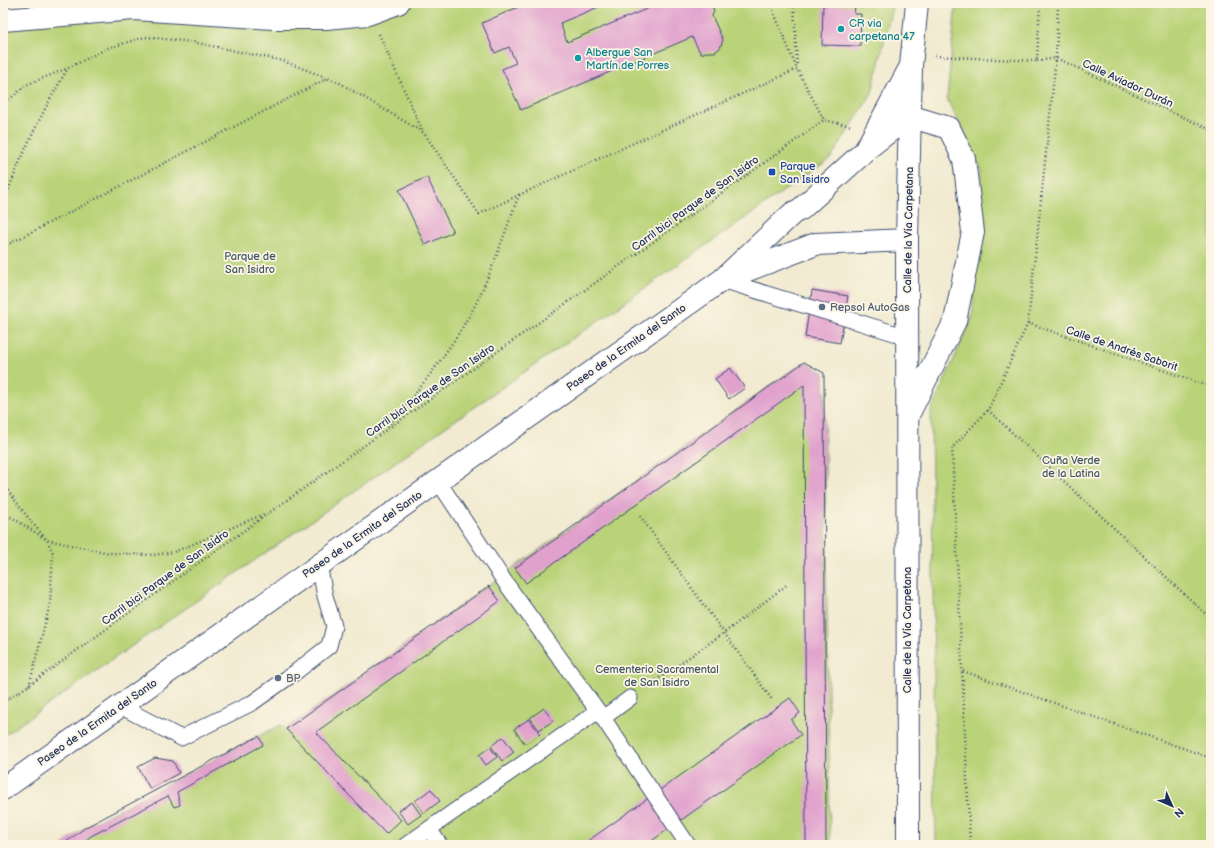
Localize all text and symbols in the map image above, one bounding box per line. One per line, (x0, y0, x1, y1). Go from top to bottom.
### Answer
place label: CR via carpetana 47 (849, 17, 915, 43)
marker: CR via carpetana 47 (836, 24, 846, 34)
place label: Albergue San Martín de Porres (586, 46, 670, 72)
marker: Albergue San Martín de Porres (573, 53, 583, 63)
street label: Calle Aviador Durán (1080, 57, 1175, 110)
street label: Carril bici Parque de San Isidro (629, 153, 761, 254)
place label: Parque San Isidro (780, 160, 830, 186)
marker: Parque San Isidro (767, 167, 777, 177)
street label: Calle de la Vía Carpetana (901, 167, 916, 293)
park label: Parque de San Isidro (224, 250, 276, 276)
street label: Paseo de la Ermita del Santo (564, 301, 689, 394)
place label: Repsol AutoGas (830, 301, 910, 314)
marker: Repsol AutoGas (817, 302, 827, 312)
street label: Calle de Andrés Saborit (1064, 323, 1180, 374)
street label: Carril bici Parque de San Isidro (363, 341, 497, 440)
park label: Cuña Verde de la Latina (1042, 454, 1101, 480)
street label: Paseo de la Ermita del Santo (300, 488, 425, 581)
street label: Carril bici Parque de San Isidro (99, 527, 231, 628)
street label: Calle de la Vía Carpetana (901, 567, 914, 693)
park label: Cementerio Sacramental de San Isidro (595, 663, 719, 689)
place label: BP (286, 672, 301, 685)
marker: BP (273, 673, 283, 683)
street label: Paseo de la Ermita del Santo (35, 676, 160, 769)
north arrow (1152, 786, 1192, 826)
text: N (1171, 805, 1186, 820)

